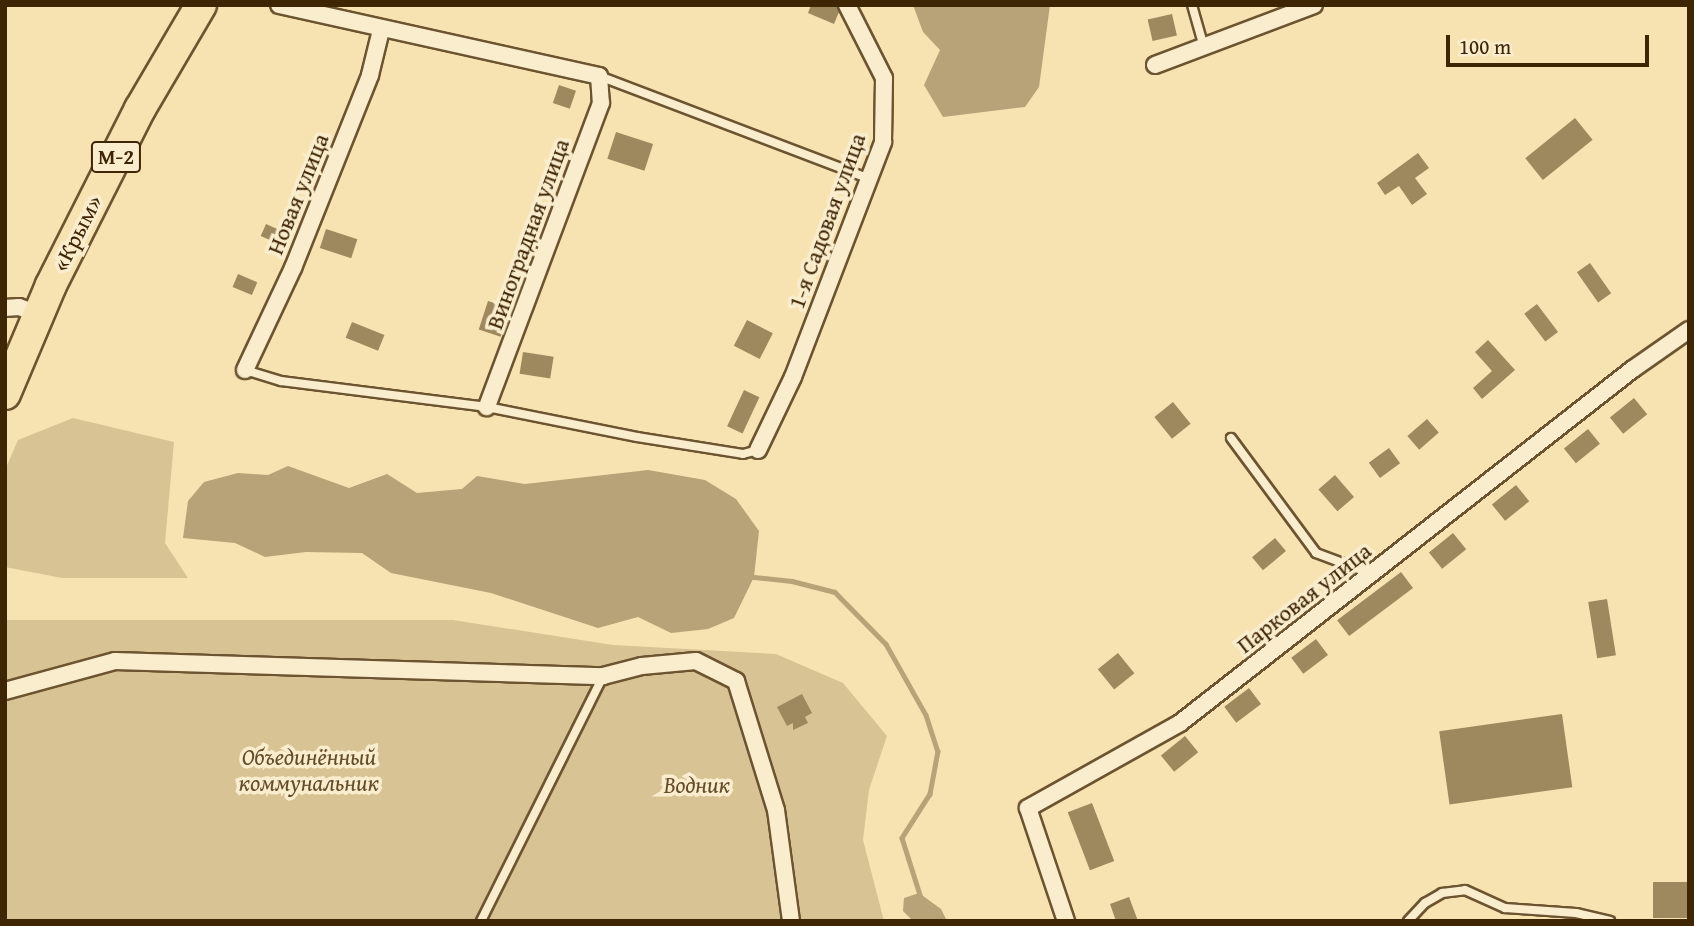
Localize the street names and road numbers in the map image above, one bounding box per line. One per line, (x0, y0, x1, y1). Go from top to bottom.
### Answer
street label: Новая улица (261, 130, 335, 258)
street label: 1-я Садовая улица (783, 130, 871, 312)
street label: Виноградная улица (481, 135, 575, 333)
road number: М-2 (90, 140, 142, 174)
street label: «Крым» (46, 190, 108, 276)
street label: Парковая улица (1231, 537, 1377, 659)

